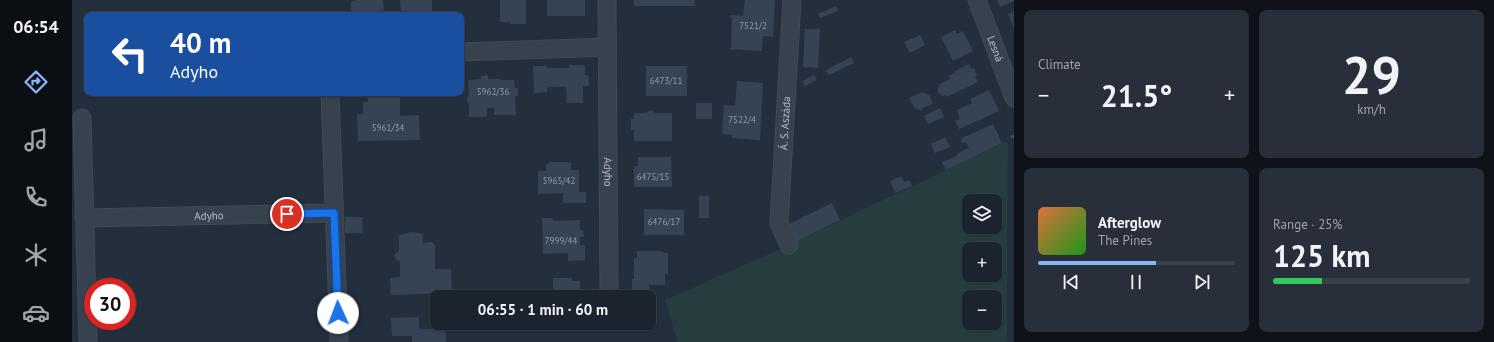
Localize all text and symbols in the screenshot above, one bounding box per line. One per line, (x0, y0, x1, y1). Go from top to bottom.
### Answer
text: 06:54 (13, 15, 59, 38)
house number: 7521/2 (739, 20, 767, 31)
text: 40 m (170, 24, 231, 61)
icon: left (104, 28, 156, 80)
street label: Lesná (984, 34, 1007, 64)
text: 29 (1342, 41, 1401, 108)
text: Climate (1038, 56, 1081, 73)
text: Adyho (170, 60, 218, 83)
icon: directions (22, 68, 50, 96)
house number: 6473/11 (650, 75, 682, 86)
text: 21.5° (1101, 76, 1172, 115)
text: − (1038, 81, 1049, 109)
text: + (1224, 81, 1235, 109)
house number: 5962/36 (477, 86, 509, 97)
street label: Á. S. Aszáda (776, 96, 793, 151)
text: km/h (1357, 101, 1386, 118)
house number: 7522/4 (728, 114, 756, 125)
house number: 5961/34 (372, 122, 404, 133)
icon: music (22, 126, 50, 154)
street label: Adyho (601, 157, 615, 187)
house number: 6475/15 (637, 171, 669, 182)
house number: 5965/42 (543, 175, 575, 186)
icon: phone (22, 183, 50, 211)
map controls (962, 194, 1002, 330)
button: layers (962, 194, 1002, 234)
pin (270, 197, 304, 231)
icon: arrive (276, 203, 298, 225)
street label: Adyho (194, 208, 224, 223)
text: Afterglow (1098, 213, 1161, 232)
house number: 6476/17 (648, 216, 680, 227)
text: Range · 25% (1273, 216, 1342, 233)
text: The Pines (1098, 232, 1152, 249)
house number: 7999/44 (545, 235, 577, 246)
text: 125 km (1273, 236, 1371, 275)
icon: climate (22, 241, 50, 269)
button: + (962, 242, 1002, 282)
icon: previous (1060, 271, 1082, 293)
icon: pause (1125, 271, 1147, 293)
icon: next (1191, 271, 1213, 293)
speed limit sign: 30 (84, 278, 136, 330)
button: − (962, 290, 1002, 330)
position arrow (317, 292, 359, 334)
icon: car (22, 299, 50, 327)
text: 06:55 · 1 min · 60 m (478, 300, 608, 319)

